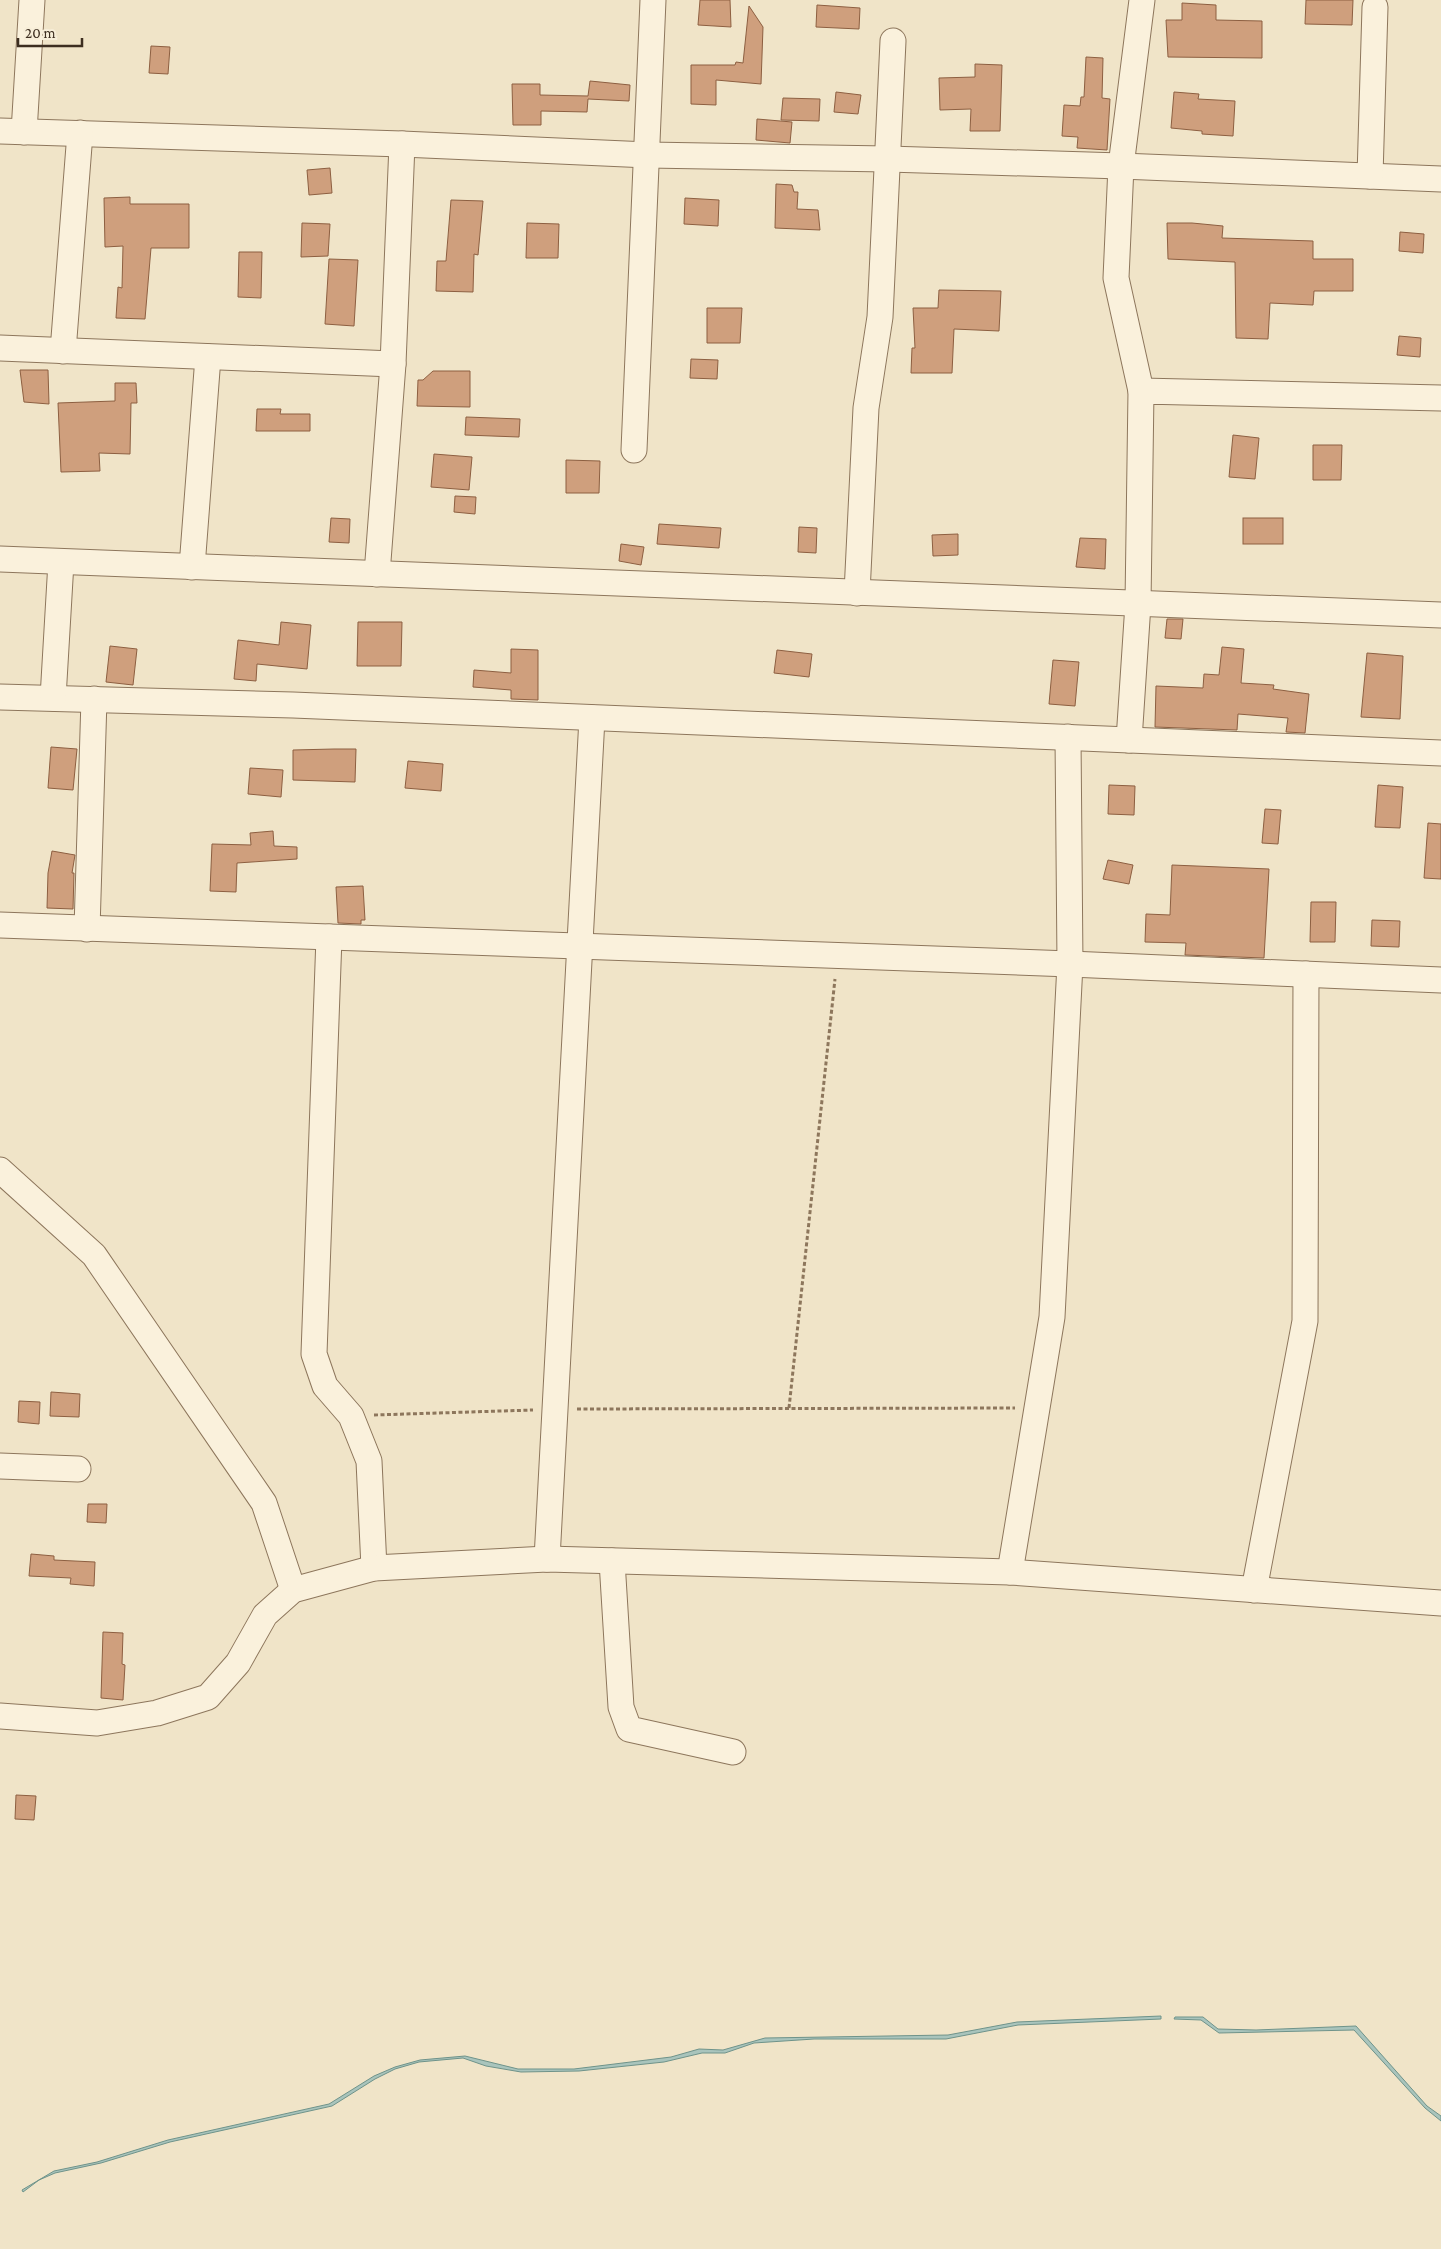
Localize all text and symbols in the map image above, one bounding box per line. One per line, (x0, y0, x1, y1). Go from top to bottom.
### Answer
scale bar (18, 15, 81, 47)
text: 20 m (25, 25, 56, 41)

